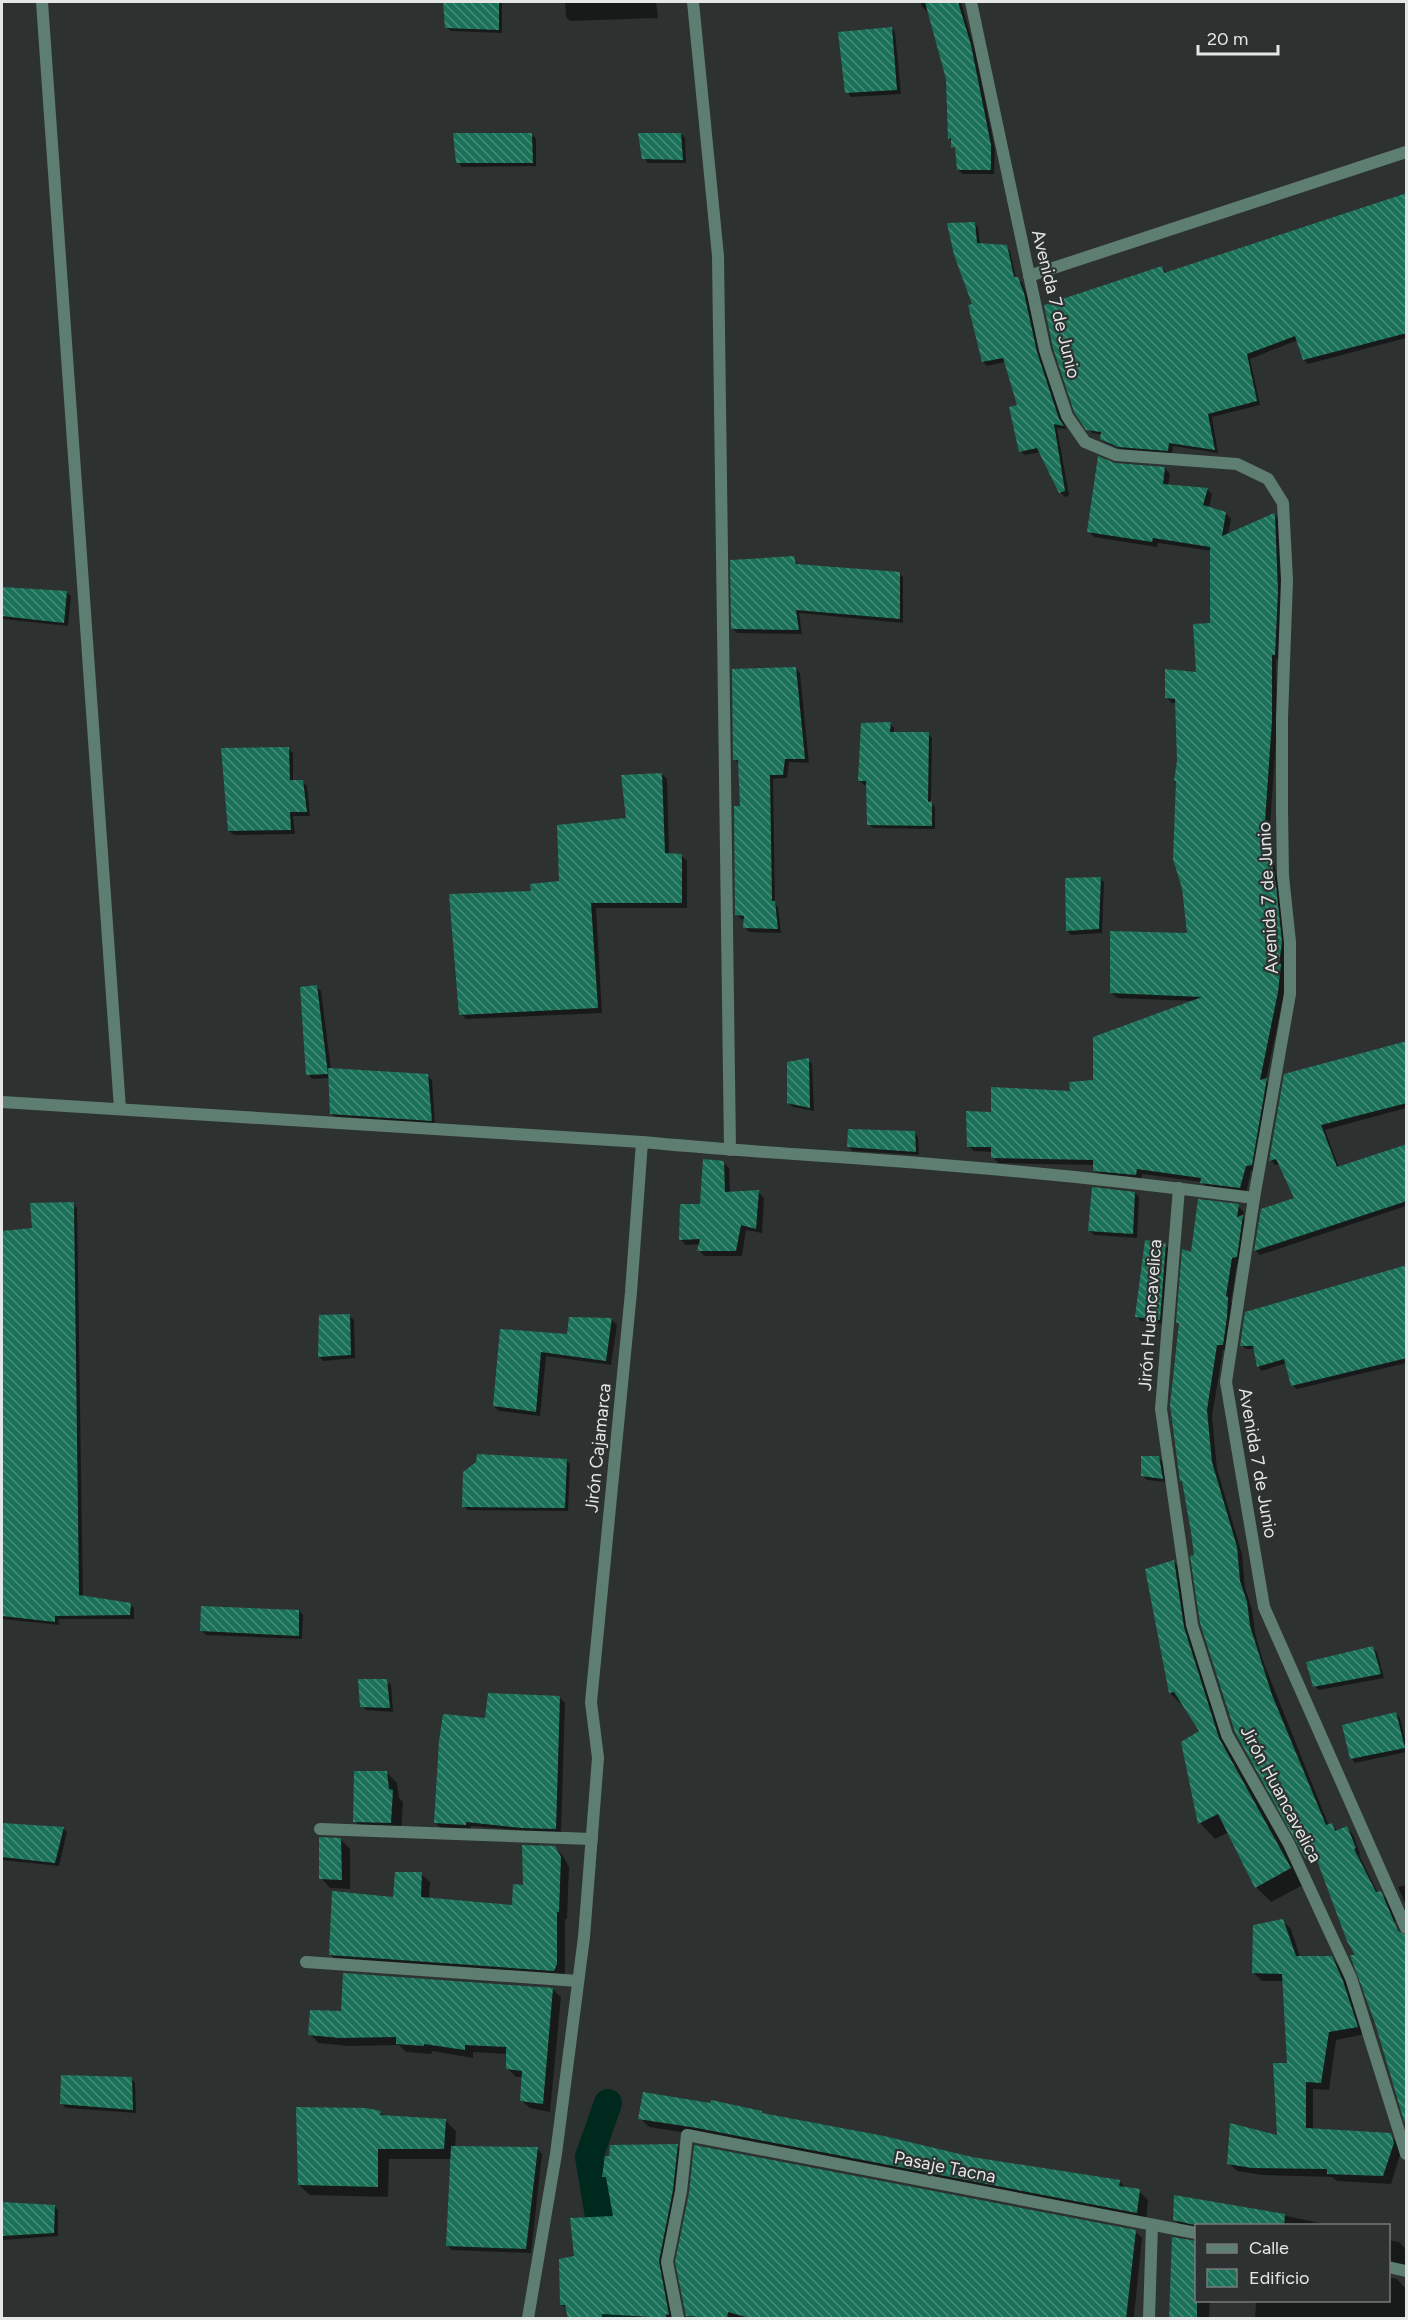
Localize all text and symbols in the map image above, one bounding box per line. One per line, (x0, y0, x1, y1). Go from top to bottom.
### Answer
scale bar (1198, 18, 1278, 56)
text: 20 m (1207, 28, 1248, 50)
street label: Avenida 7 de Junio (1027, 227, 1085, 381)
street label: Avenida 7 de Junio (1253, 821, 1283, 975)
street label: Jirón Huancavelica (1134, 1238, 1166, 1392)
street label: Jirón Cajamarca (580, 1382, 616, 1514)
street label: Avenida 7 de Junio (1234, 1386, 1282, 1540)
street label: Jirón Huancavelica (1236, 1722, 1326, 1866)
street label: Pasaje Tacna (892, 2146, 998, 2188)
legend (1195, 2224, 1390, 2302)
text: Calle (1249, 2237, 1289, 2259)
text: Edificio (1249, 2267, 1310, 2289)

